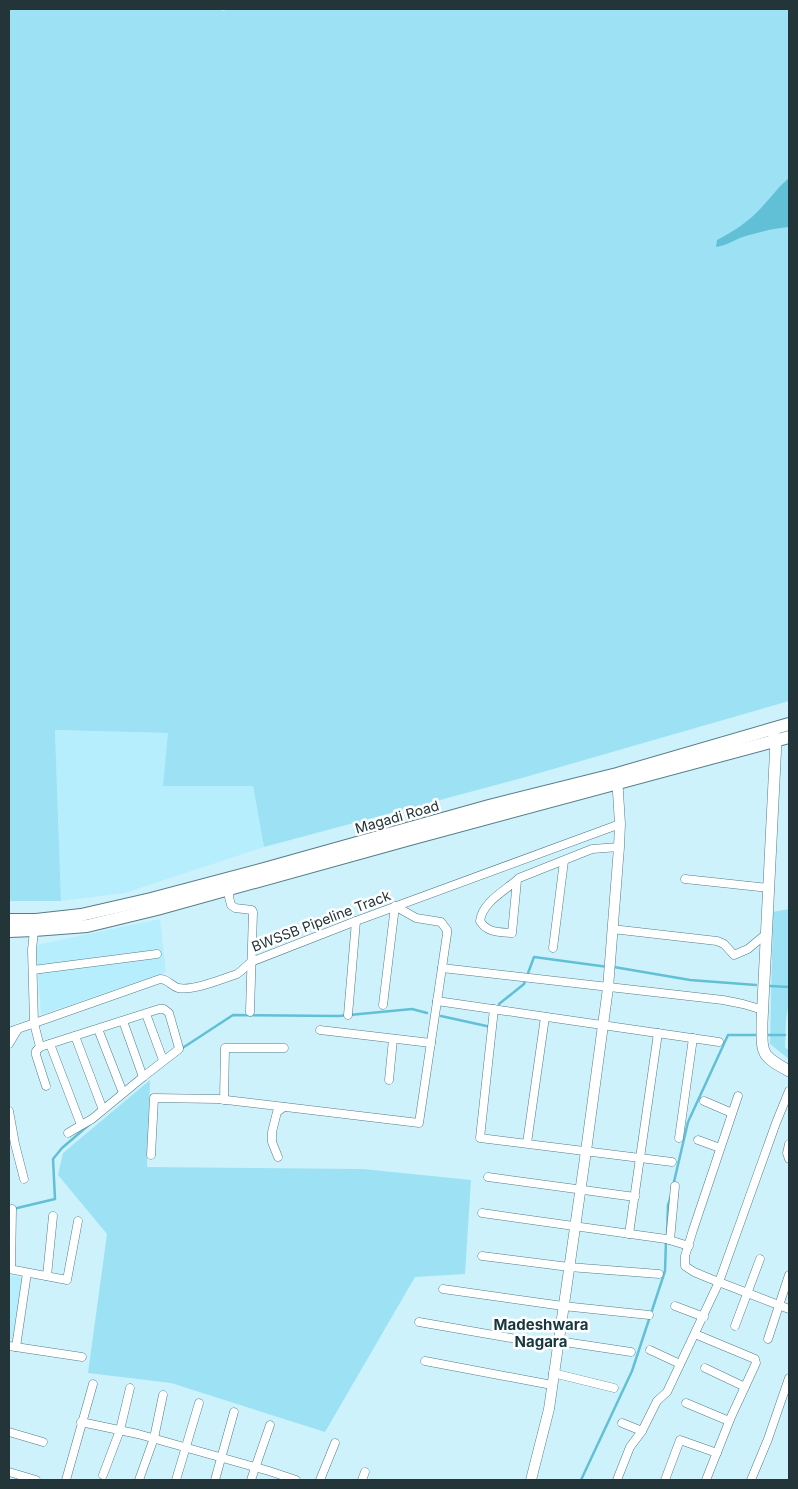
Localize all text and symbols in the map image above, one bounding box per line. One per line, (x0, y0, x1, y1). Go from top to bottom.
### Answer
street label: Magadi Road (353, 796, 441, 837)
street label: BWSSB Pipeline Track (249, 886, 393, 955)
district label: Madeshwara Nagara (494, 1315, 588, 1351)

